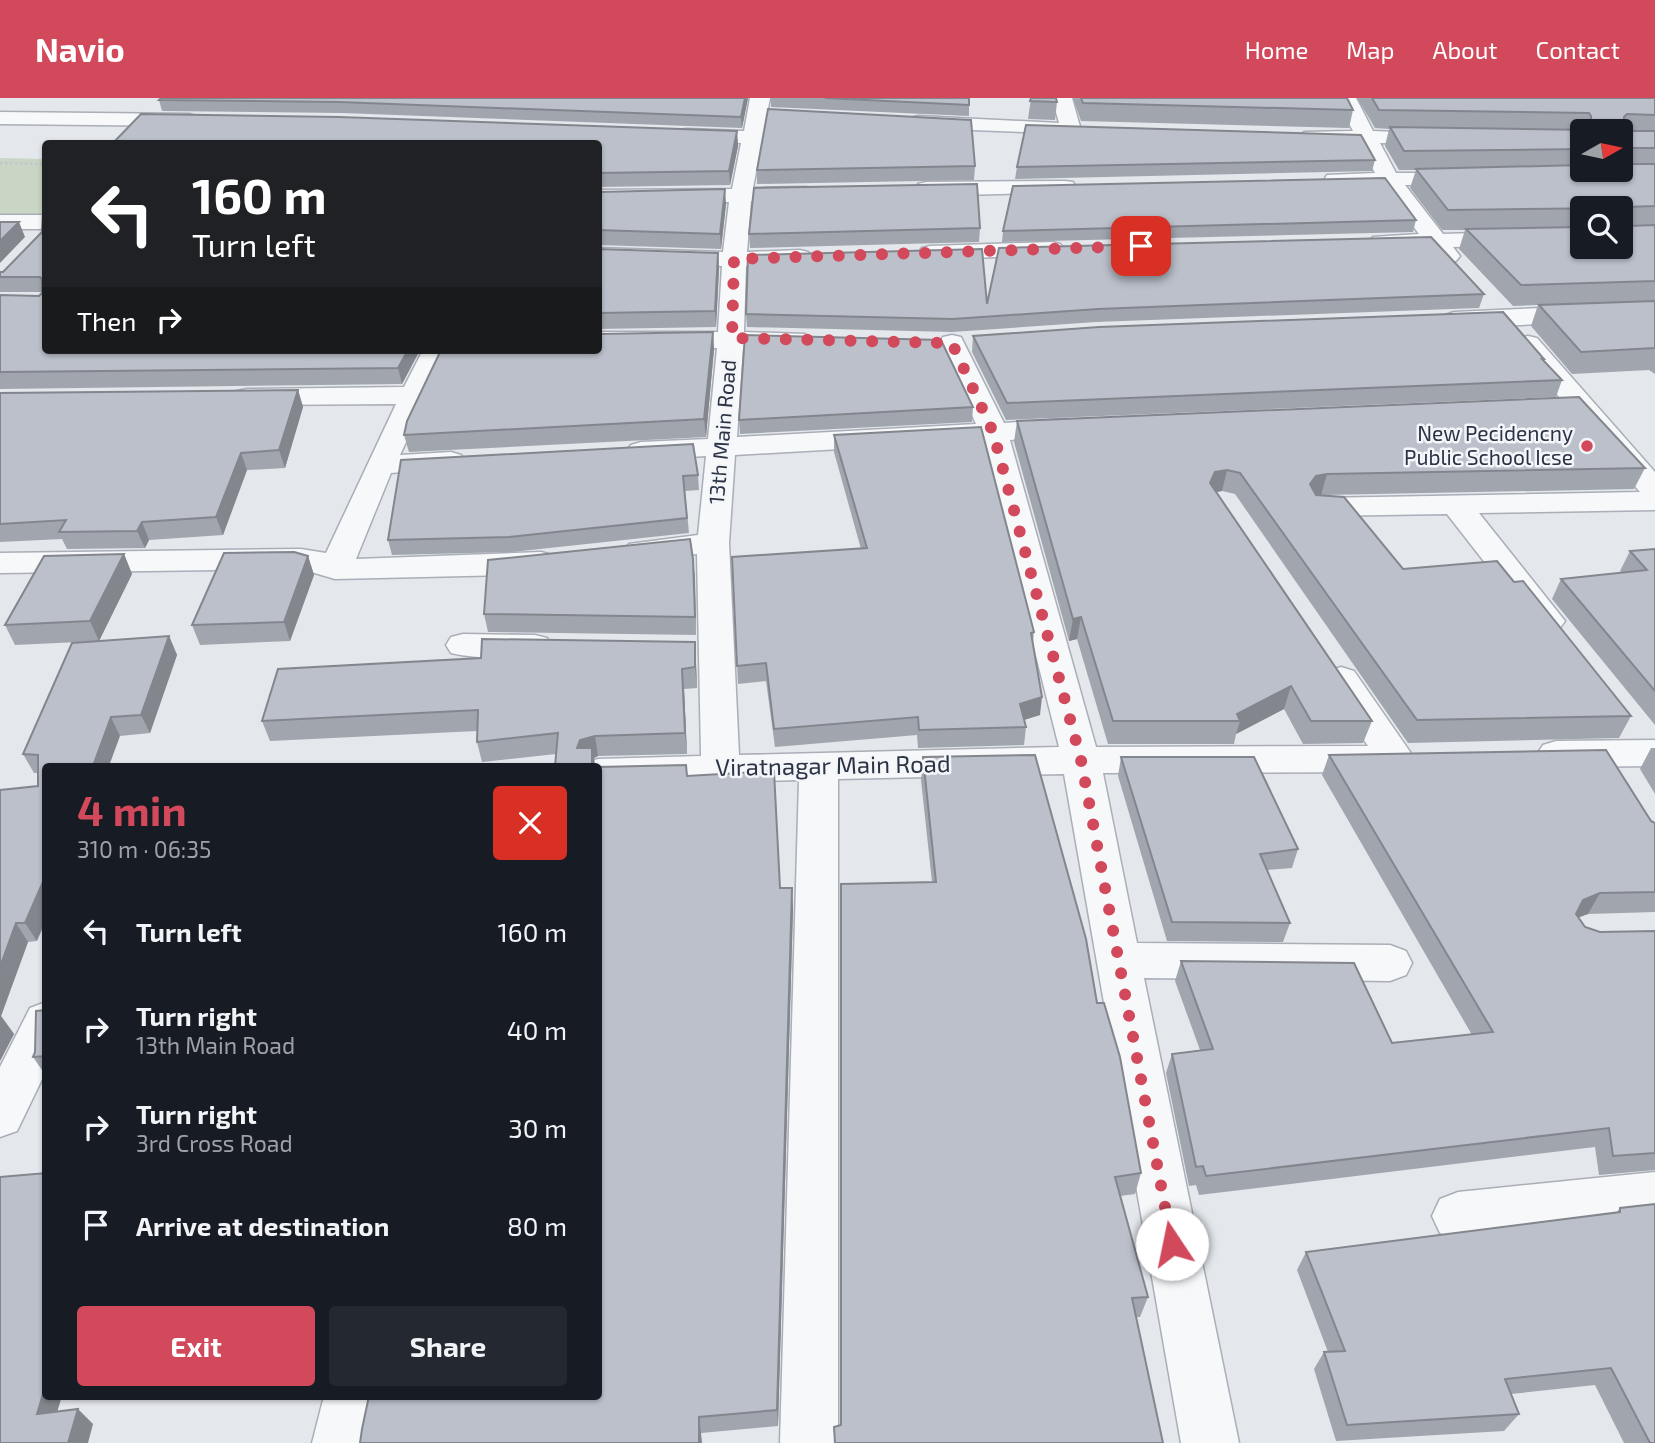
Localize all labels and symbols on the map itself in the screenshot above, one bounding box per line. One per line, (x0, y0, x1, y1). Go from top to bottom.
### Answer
north arrow (1570, 119, 1633, 182)
pin (1111, 216, 1171, 276)
street label: 13th Main Road (703, 358, 740, 505)
place label: New Pecidencny Public School Icse (1404, 420, 1573, 469)
marker: New Pecidencny Public School Icse (1579, 438, 1595, 454)
street label: Viratnagar Main Road (715, 748, 951, 781)
position arrow (1135, 1207, 1209, 1281)

